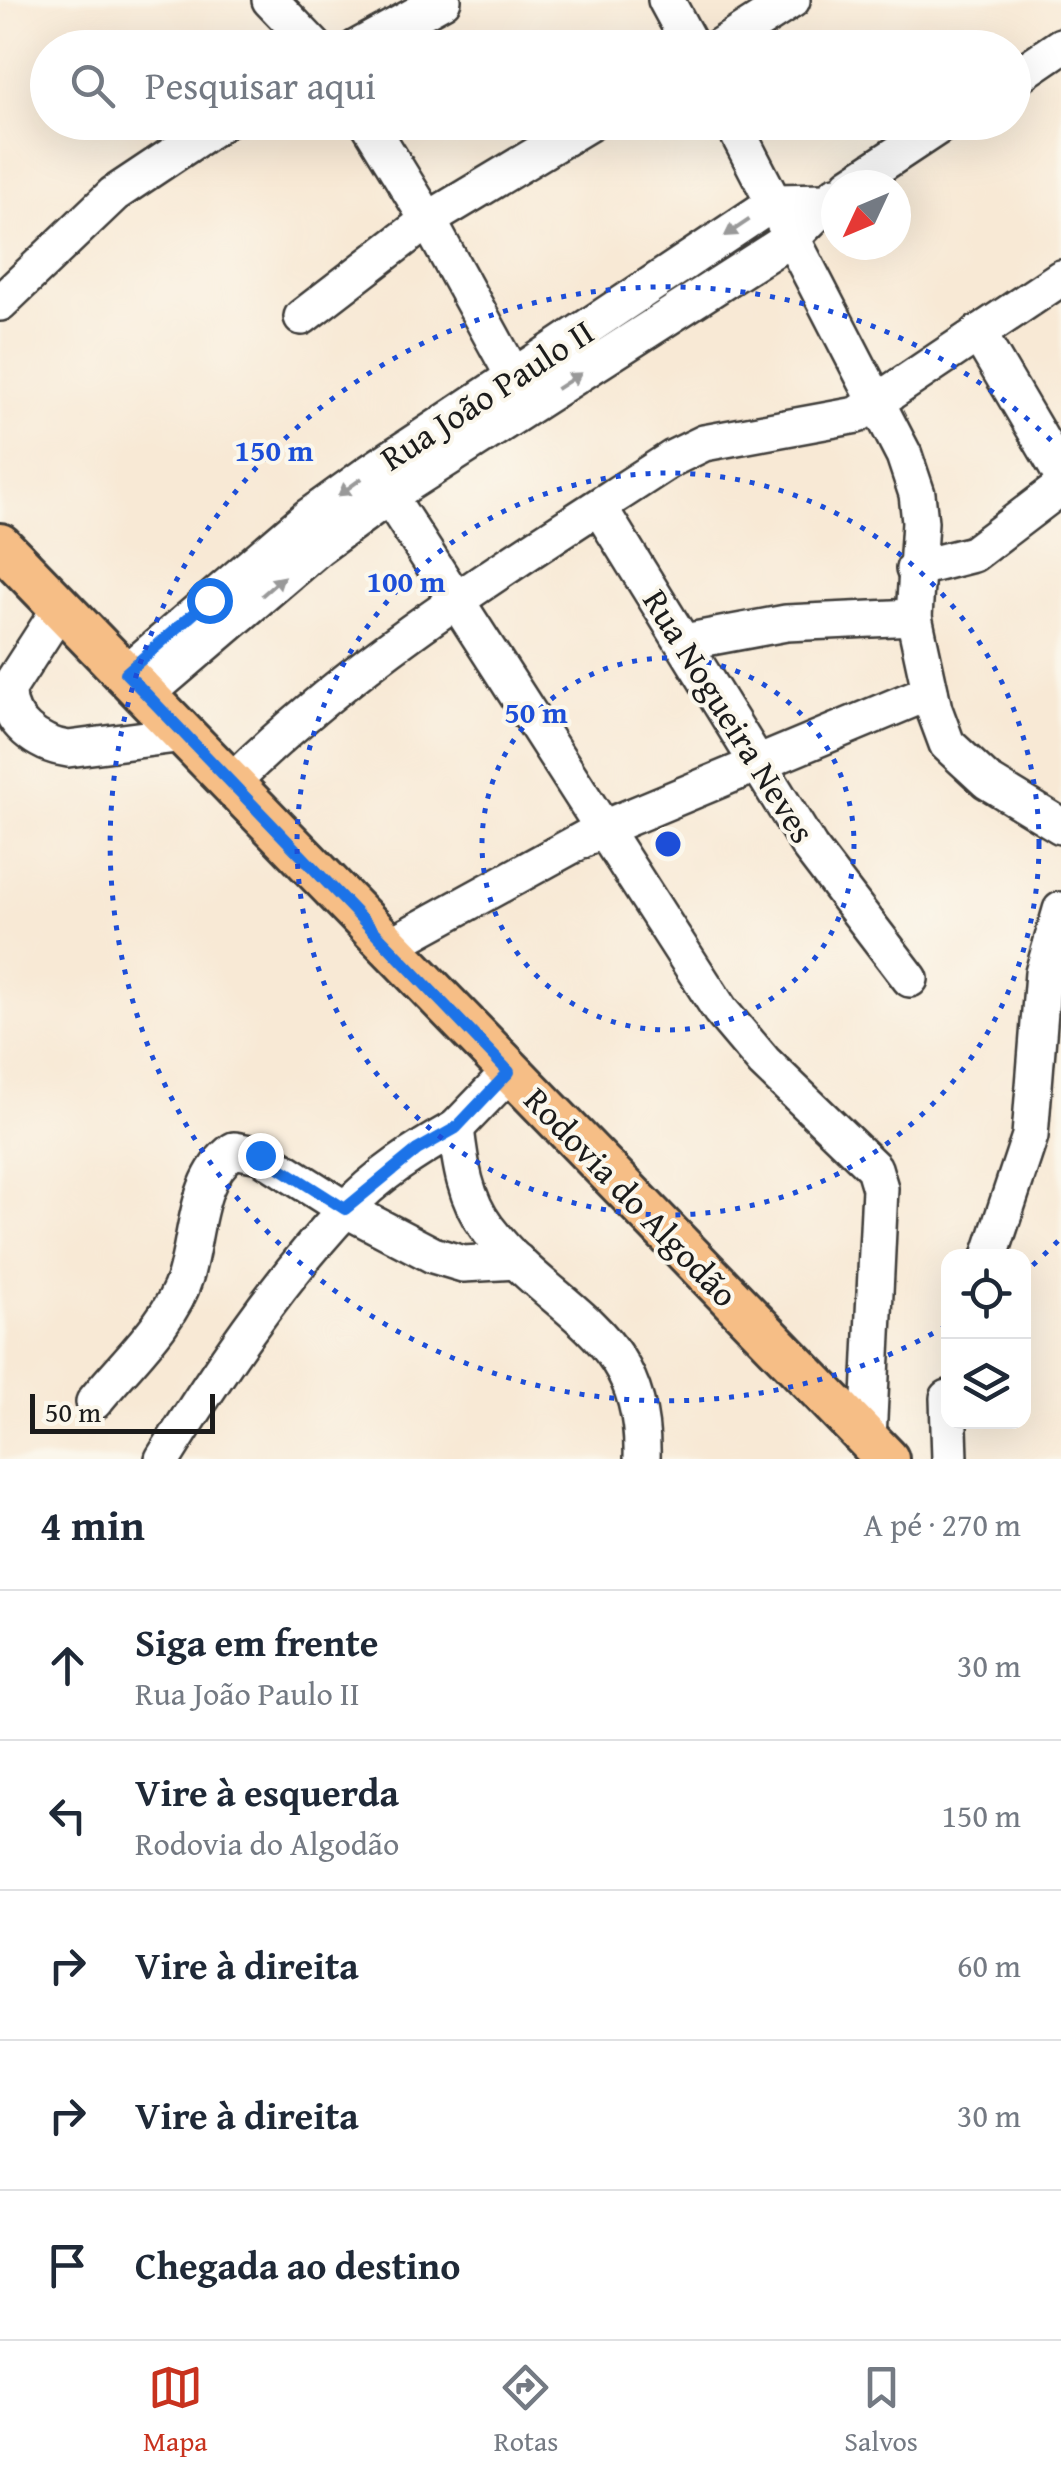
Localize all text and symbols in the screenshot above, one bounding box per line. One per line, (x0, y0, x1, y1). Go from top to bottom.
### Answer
search box (30, 30, 1031, 140)
text: Pesquisar aqui (145, 57, 376, 113)
icon: search (65, 58, 120, 113)
north arrow (821, 170, 911, 260)
one-way arrow (723, 219, 750, 237)
street label: Rua João Paulo II (370, 306, 604, 483)
one-way arrow (555, 373, 582, 391)
text: 150 m (235, 428, 314, 472)
one-way arrow (337, 476, 363, 496)
text: 100 m (367, 559, 446, 603)
one-way arrow (260, 575, 285, 597)
route start (187, 578, 233, 624)
street label: Rua Nogueira Neves (631, 579, 828, 853)
text: 50 m (504, 690, 568, 734)
centre of rings (650, 826, 686, 862)
street label: Rodovia do Algodão (513, 1075, 750, 1318)
route end (238, 1133, 284, 1179)
map controls (941, 1249, 1031, 1429)
button: locate (941, 1249, 1031, 1339)
button: layers (941, 1339, 1031, 1429)
scale bar (30, 1389, 215, 1434)
text: 50 m (45, 1391, 101, 1432)
text: 4 min (40, 1494, 145, 1555)
text: A pé · 270 m (863, 1501, 1021, 1548)
text: Siga em frente (135, 1614, 379, 1670)
icon: ahead (40, 1638, 95, 1693)
text: 30 m (957, 1642, 1021, 1689)
text: Rua João Paulo II (135, 1670, 360, 1717)
text: Vire à esquerda (135, 1764, 399, 1820)
icon: left (40, 1788, 95, 1843)
text: 150 m (942, 1792, 1021, 1839)
text: Rodovia do Algodão (135, 1820, 399, 1867)
text: Vire à direita (135, 1937, 359, 1993)
icon: right (40, 1938, 95, 1993)
text: 60 m (957, 1942, 1021, 1989)
text: Vire à direita (135, 2087, 359, 2143)
icon: right (40, 2088, 95, 2143)
text: 30 m (957, 2092, 1021, 2139)
text: Chegada ao destino (135, 2237, 460, 2293)
icon: arrive (40, 2238, 95, 2293)
tab: Mapa (143, 2360, 208, 2461)
tab: Rotas (494, 2360, 558, 2461)
tab: Salvos (844, 2360, 918, 2461)

